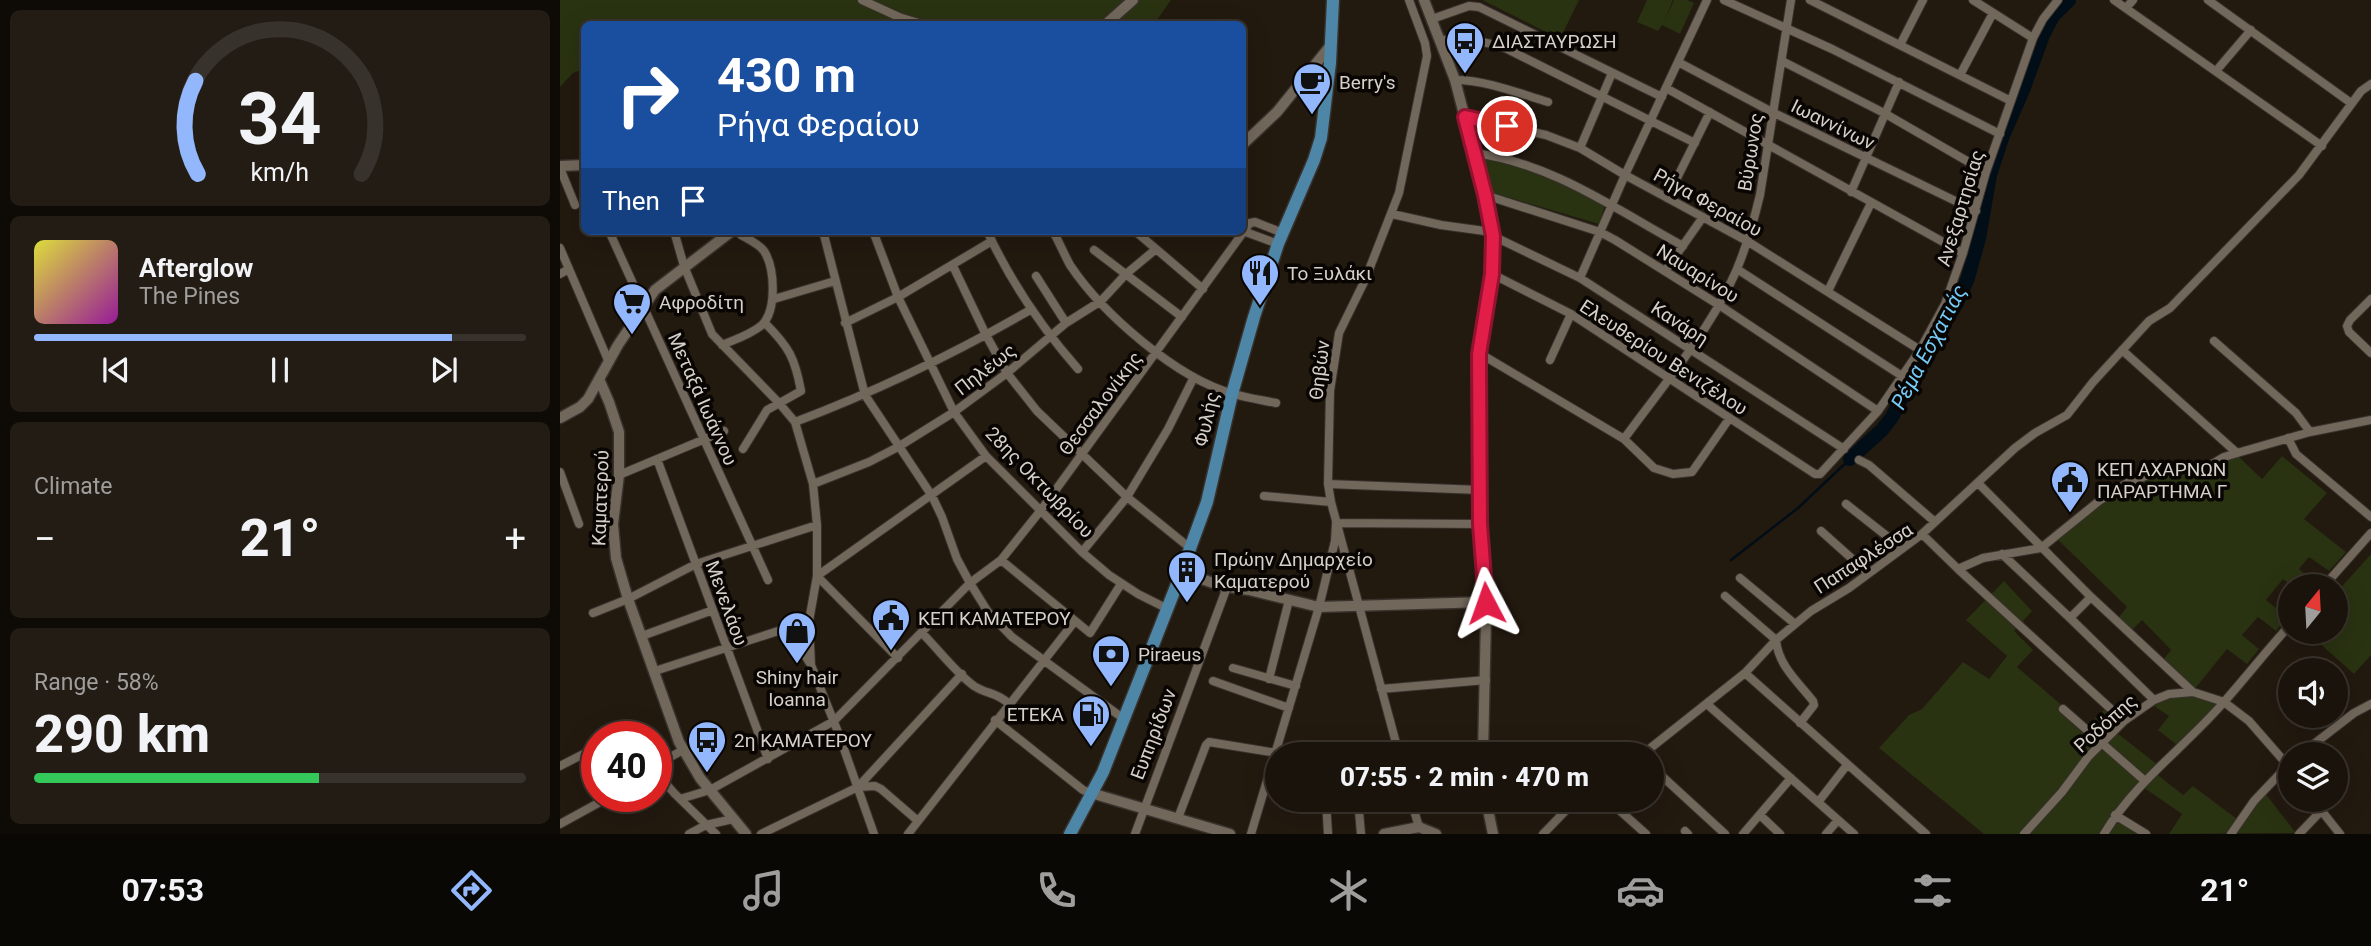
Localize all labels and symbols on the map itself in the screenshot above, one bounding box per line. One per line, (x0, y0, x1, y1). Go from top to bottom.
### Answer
bus stop icon: ΔΙΑΣΤΑΥΡΩΣΗ (1444, 20, 1486, 75)
place label: ΔΙΑΣΤΑΥΡΩΣΗ (1492, 30, 1617, 53)
cafe icon: Berry's (1291, 61, 1333, 116)
place label: Berry's (1339, 71, 1395, 94)
street label: Ιωαννίνων (1787, 94, 1878, 155)
pin (1477, 96, 1537, 156)
street label: Βύρωνος (1733, 111, 1768, 193)
street label: Ανεξαρτησίας (1932, 147, 1989, 269)
street label: Ρήγα Φεραίου (1650, 163, 1766, 242)
street label: Ναυαρίνου (1652, 239, 1743, 308)
restaurant icon: Το Ξυλάκι (1239, 252, 1281, 307)
place label: Το Ξυλάκι (1287, 262, 1372, 285)
supermarket icon: Αφροδίτη (611, 281, 653, 336)
water label: Ρέμα Εσχατιάς (1886, 281, 1972, 413)
place label: Αφροδίτη (659, 291, 744, 314)
street label: Ελευθερίου Βενιζέλου (1576, 295, 1752, 420)
street label: Κανάρη (1647, 296, 1713, 350)
street label: Μεταξά Ιωάννου (663, 329, 742, 469)
street label: Πηλέως (950, 338, 1020, 400)
street label: Θηβών (1304, 339, 1335, 401)
street label: Θεσσαλονίκης (1054, 347, 1147, 460)
street label: Φυλής (1189, 389, 1224, 449)
street label: 28ης Οκτωβρίου (981, 422, 1099, 543)
street label: Καματερού (587, 450, 614, 546)
place label: ΚΕΠ ΑΧΑΡΝΩΝ ΠΑΡΑΡΤΗΜΑ Γ (2097, 458, 2227, 503)
public building icon: ΚΕΠ ΑΧΑΡΝΩΝ ΠΑΡΑΡΤΗΜΑ Γ (2049, 459, 2091, 514)
street label: Παπαφλέσσα (1810, 518, 1917, 599)
place label: Πρώην Δημαρχείο Καματερού (1214, 548, 1373, 593)
building icon: Πρώην Δημαρχείο Καματερού (1166, 549, 1208, 604)
street label: Μενελάου (701, 558, 753, 649)
position arrow (1449, 566, 1523, 640)
north arrow (2278, 574, 2348, 644)
public building icon: ΚΕΠ ΚΑΜΑΤΕΡΟΥ (870, 597, 912, 652)
place label: ΚΕΠ ΚΑΜΑΤΕΡΟΥ (918, 607, 1071, 630)
shop icon: Shiny hair Ioanna (776, 610, 818, 665)
bank icon: Piraeus (1090, 633, 1132, 688)
place label: Piraeus (1138, 643, 1201, 666)
place label: Shiny hair Ioanna (756, 666, 839, 711)
street label: Ευπηρίδων (1126, 685, 1181, 783)
street label: Ροδόπης (2069, 689, 2142, 758)
fuel station icon: ΕΤΕΚΑ (1070, 693, 1112, 748)
place label: ΕΤΕΚΑ (1007, 703, 1065, 726)
bus stop icon: 2η ΚΑΜΑΤΕΡΟΥ (686, 719, 728, 774)
speed limit sign: 40 (581, 721, 672, 812)
place label: 2η ΚΑΜΑΤΕΡΟΥ (734, 729, 872, 752)

